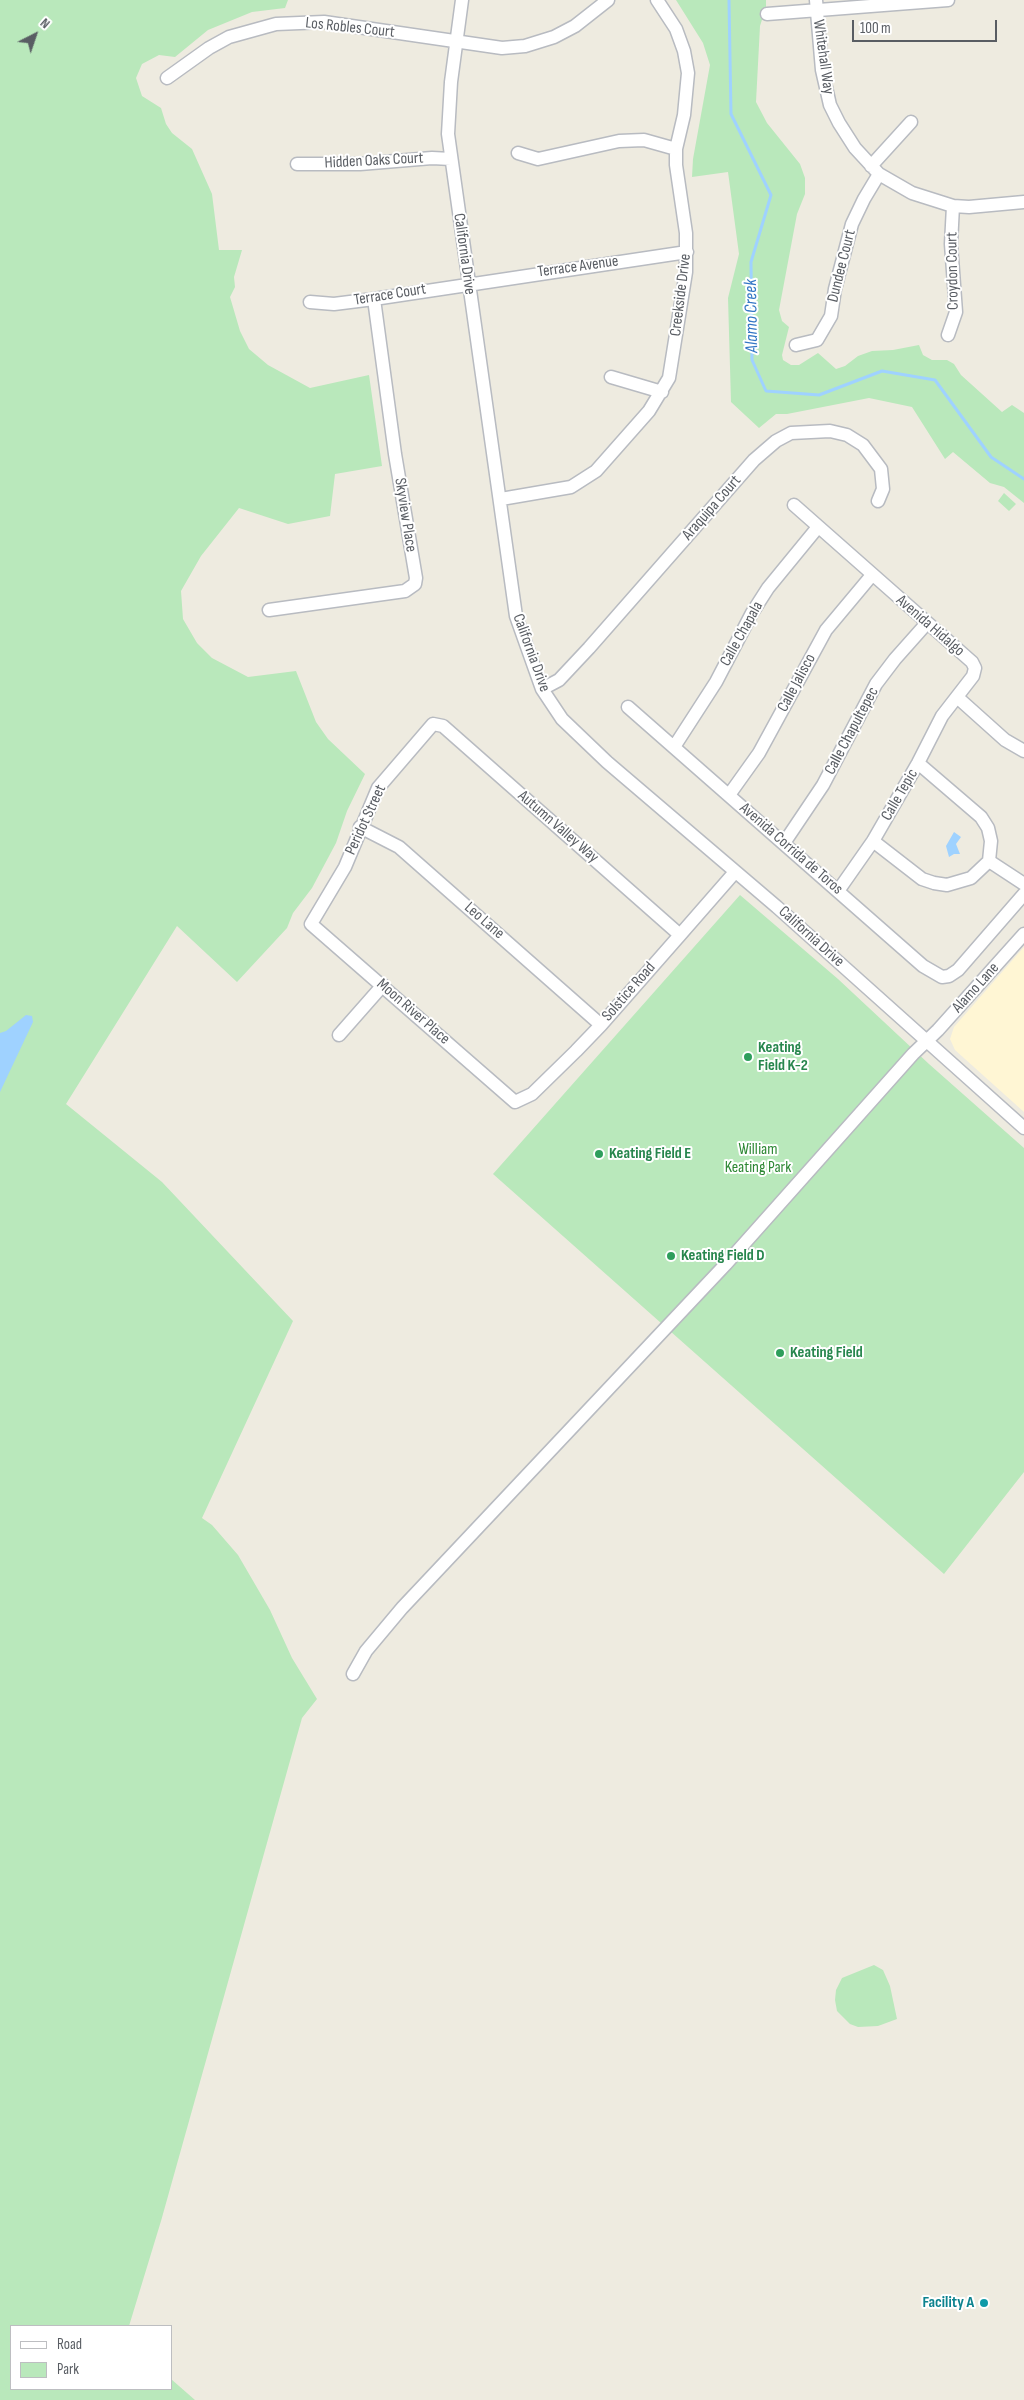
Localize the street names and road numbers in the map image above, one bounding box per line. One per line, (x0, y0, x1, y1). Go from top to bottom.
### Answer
street label: Los Robles Court (305, 14, 395, 42)
street label: Whitehall Way (808, 18, 838, 96)
street label: Hidden Oaks Court (324, 149, 424, 173)
street label: California Drive (449, 212, 479, 296)
street label: Dundee Court (824, 228, 860, 304)
street label: Croydon Court (943, 232, 963, 310)
street label: Terrace Avenue (536, 252, 620, 282)
street label: Creekside Drive (666, 253, 696, 337)
street label: Terrace Court (353, 280, 427, 310)
street label: Araquipa Court (679, 472, 745, 544)
street label: Skyview Place (390, 477, 420, 553)
street label: Avenida Hidalgo (892, 591, 968, 661)
street label: Calle Chapala (716, 598, 768, 670)
street label: California Drive (508, 611, 554, 695)
street label: Calle Jalisco (774, 651, 820, 715)
street label: Calle Chapultepec (821, 684, 883, 778)
street label: Calle Tepic (878, 766, 922, 824)
street label: Peridot Street (341, 782, 391, 858)
street label: Autumn Valley Way (514, 787, 602, 867)
street label: Avenida Corrida de Toros (735, 799, 847, 899)
street label: Leo Lane (460, 898, 508, 944)
street label: California Drive (774, 902, 848, 972)
street label: Solstice Road (598, 959, 660, 1025)
street label: Alamo Lane (948, 959, 1004, 1017)
street label: Moon River Place (372, 975, 454, 1049)

